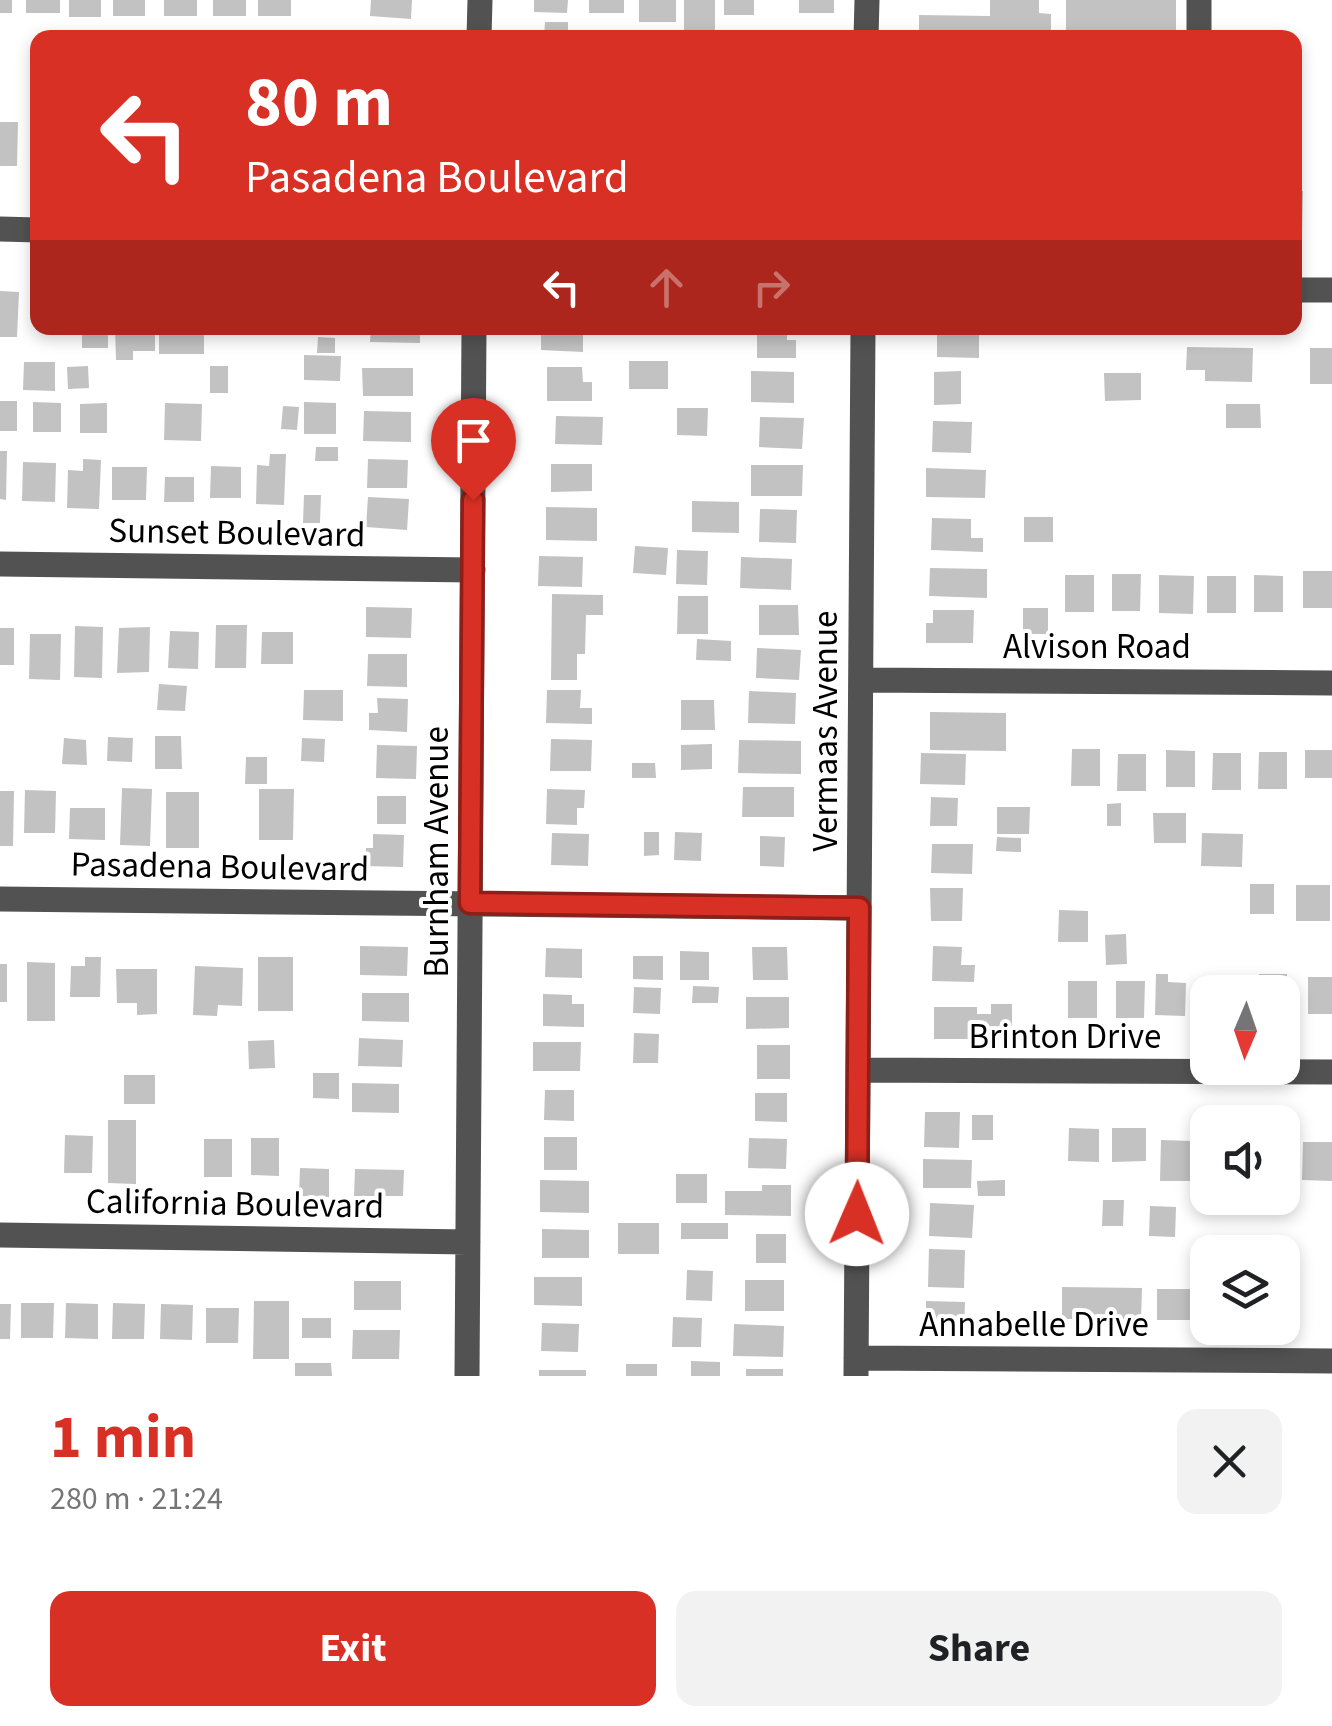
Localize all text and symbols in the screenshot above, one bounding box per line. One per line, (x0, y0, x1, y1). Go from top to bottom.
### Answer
text: 80 m (245, 53, 393, 153)
icon: left (80, 70, 210, 200)
text: Pasadena Boulevard (245, 146, 629, 210)
icon: left (534, 260, 589, 315)
icon: ahead (639, 260, 694, 315)
icon: right (744, 260, 799, 315)
pin (431, 398, 516, 501)
icon: arrive (446, 413, 501, 468)
street label: Sunset Boulevard (108, 506, 366, 560)
street label: Vermaas Avenue (801, 611, 851, 851)
street label: Alvison Road (1003, 622, 1191, 672)
street label: Burnham Avenue (412, 726, 462, 978)
street label: Pasadena Boulevard (70, 839, 370, 895)
north arrow (1190, 975, 1300, 1085)
map controls (1190, 975, 1300, 1345)
street label: Brinton Drive (969, 1012, 1161, 1062)
button: sound (1190, 1105, 1300, 1215)
position arrow (805, 1162, 909, 1266)
street label: California Boulevard (86, 1176, 384, 1232)
button: layers (1190, 1235, 1300, 1345)
street label: Annabelle Drive (919, 1300, 1149, 1350)
text: 1 min (50, 1396, 196, 1481)
button: close (1177, 1409, 1282, 1514)
text: 280 m · 21:24 (50, 1476, 223, 1522)
button: Exit (50, 1591, 656, 1706)
button: Share (676, 1591, 1282, 1706)

